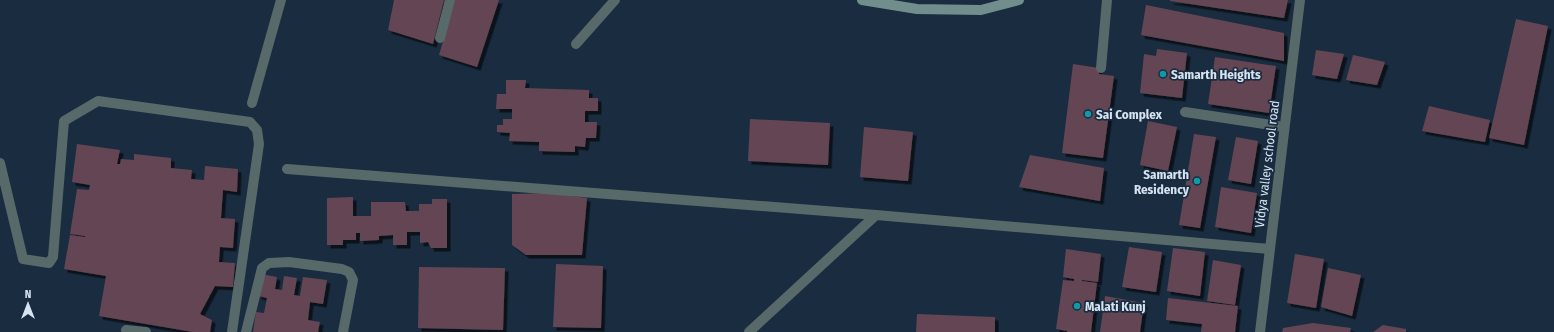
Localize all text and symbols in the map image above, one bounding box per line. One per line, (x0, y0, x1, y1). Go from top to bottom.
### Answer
place label: Samarth Heights (1171, 67, 1261, 82)
marker: Samarth Heights (1158, 69, 1168, 79)
street label: Vidya valley school road (1252, 99, 1282, 229)
place label: Sai Complex (1096, 107, 1163, 122)
marker: Sai Complex (1083, 109, 1093, 119)
place label: Samarth Residency (1134, 167, 1190, 197)
marker: Samarth Residency (1192, 176, 1202, 186)
north arrow (8, 284, 48, 324)
text: N (25, 288, 31, 301)
place label: Malati Kunj (1085, 299, 1146, 314)
marker: Malati Kunj (1072, 301, 1082, 311)

